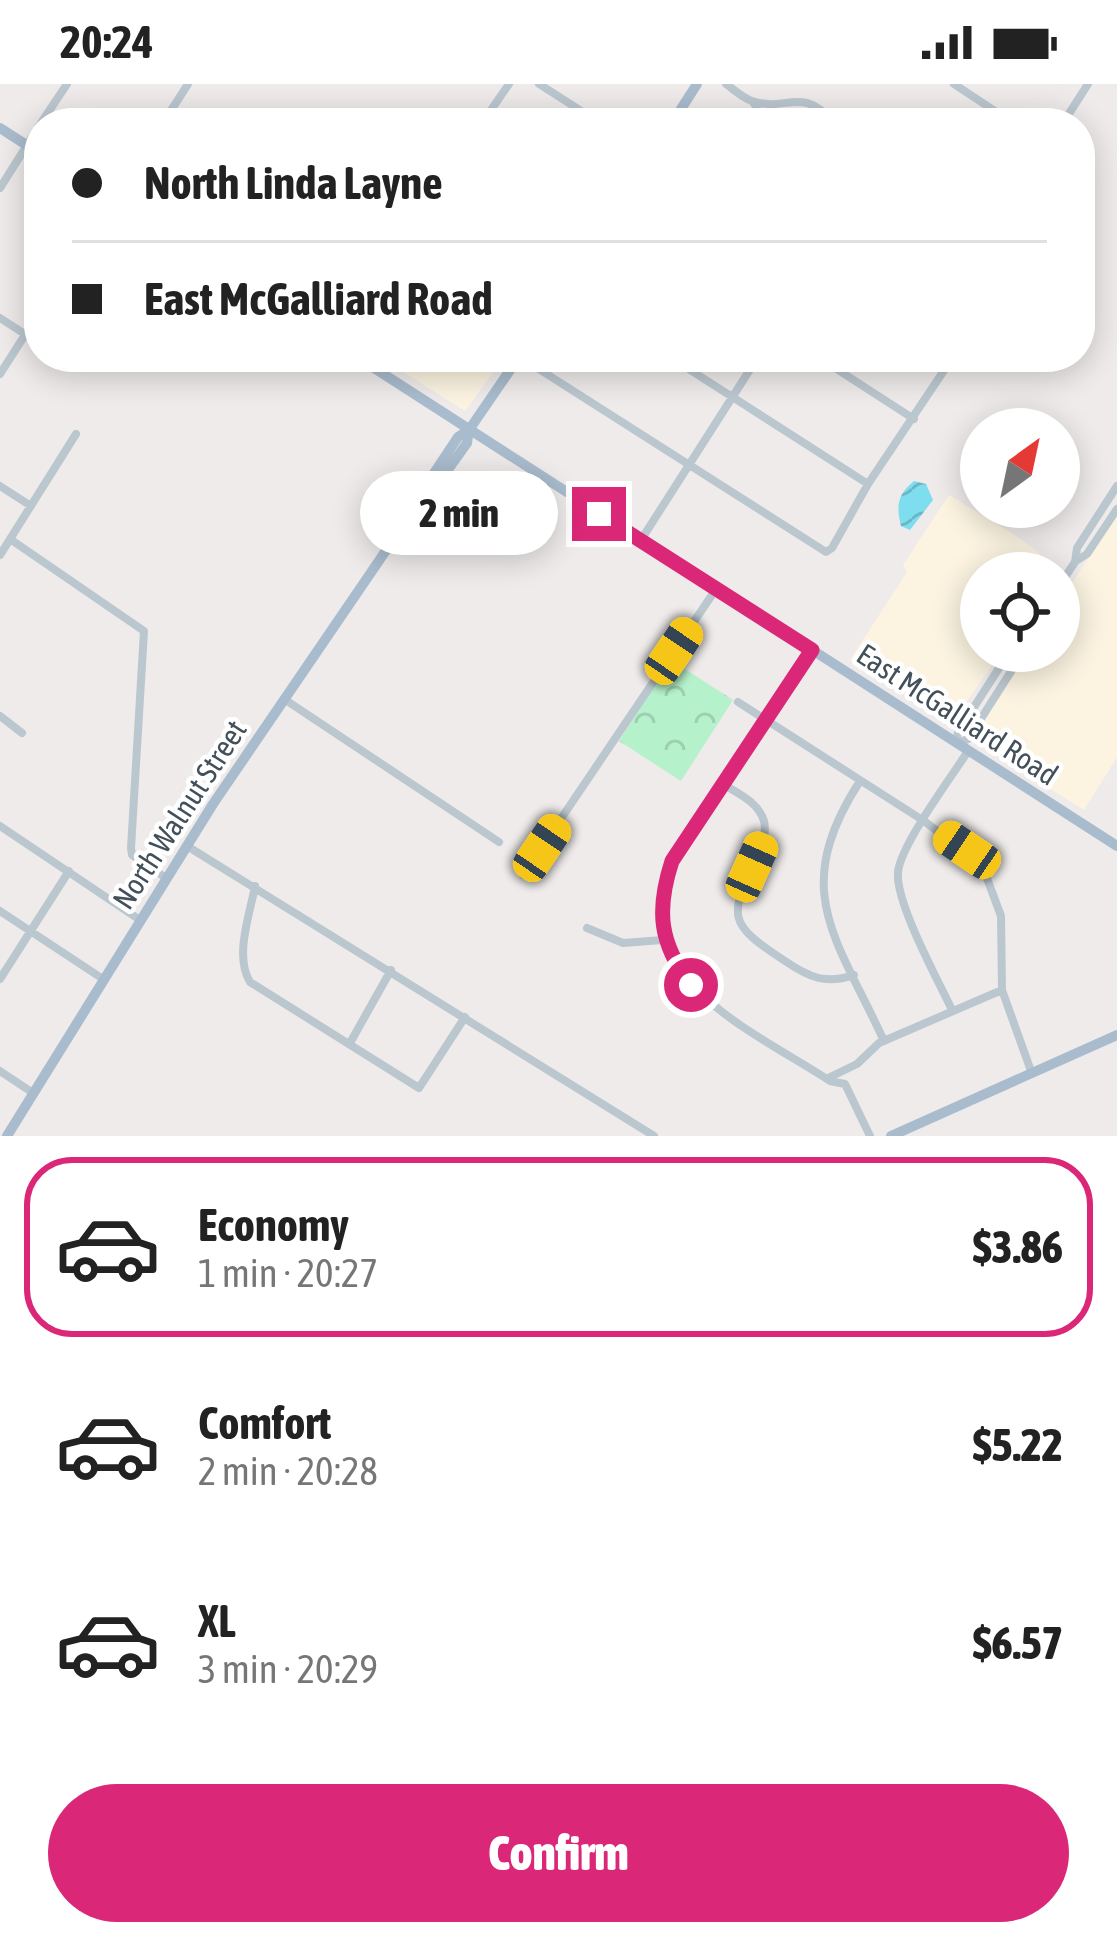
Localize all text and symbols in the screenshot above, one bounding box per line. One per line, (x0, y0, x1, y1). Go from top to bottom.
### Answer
text: 20:24 (60, 16, 154, 68)
text: North Linda Layne (144, 157, 443, 209)
text: East McGalliard Road (144, 273, 492, 325)
north arrow (960, 408, 1080, 528)
map controls (960, 408, 1080, 672)
callout: 2 min (359, 472, 557, 556)
route end (572, 487, 626, 541)
text: 2 min (419, 491, 499, 535)
button: locate (960, 552, 1080, 672)
car (639, 611, 709, 691)
street label: East McGalliard Road (851, 637, 1064, 792)
street label: North Walnut Street (106, 714, 253, 915)
car (507, 808, 577, 888)
car (927, 815, 1007, 885)
car (721, 827, 783, 907)
route start (664, 958, 718, 1012)
icon: car (54, 1193, 162, 1301)
text: Economy (198, 1199, 349, 1251)
text: $3.86 (973, 1221, 1063, 1273)
text: 1 min · 20:27 (198, 1251, 378, 1295)
icon: car (54, 1391, 162, 1499)
text: Comfort (198, 1397, 331, 1449)
text: $5.22 (973, 1419, 1063, 1471)
text: 2 min · 20:28 (198, 1449, 378, 1493)
icon: car (54, 1589, 162, 1697)
text: XL (198, 1595, 236, 1647)
text: $6.57 (973, 1617, 1063, 1669)
text: 3 min · 20:29 (198, 1647, 378, 1691)
button: Confirm (48, 1784, 1069, 1922)

